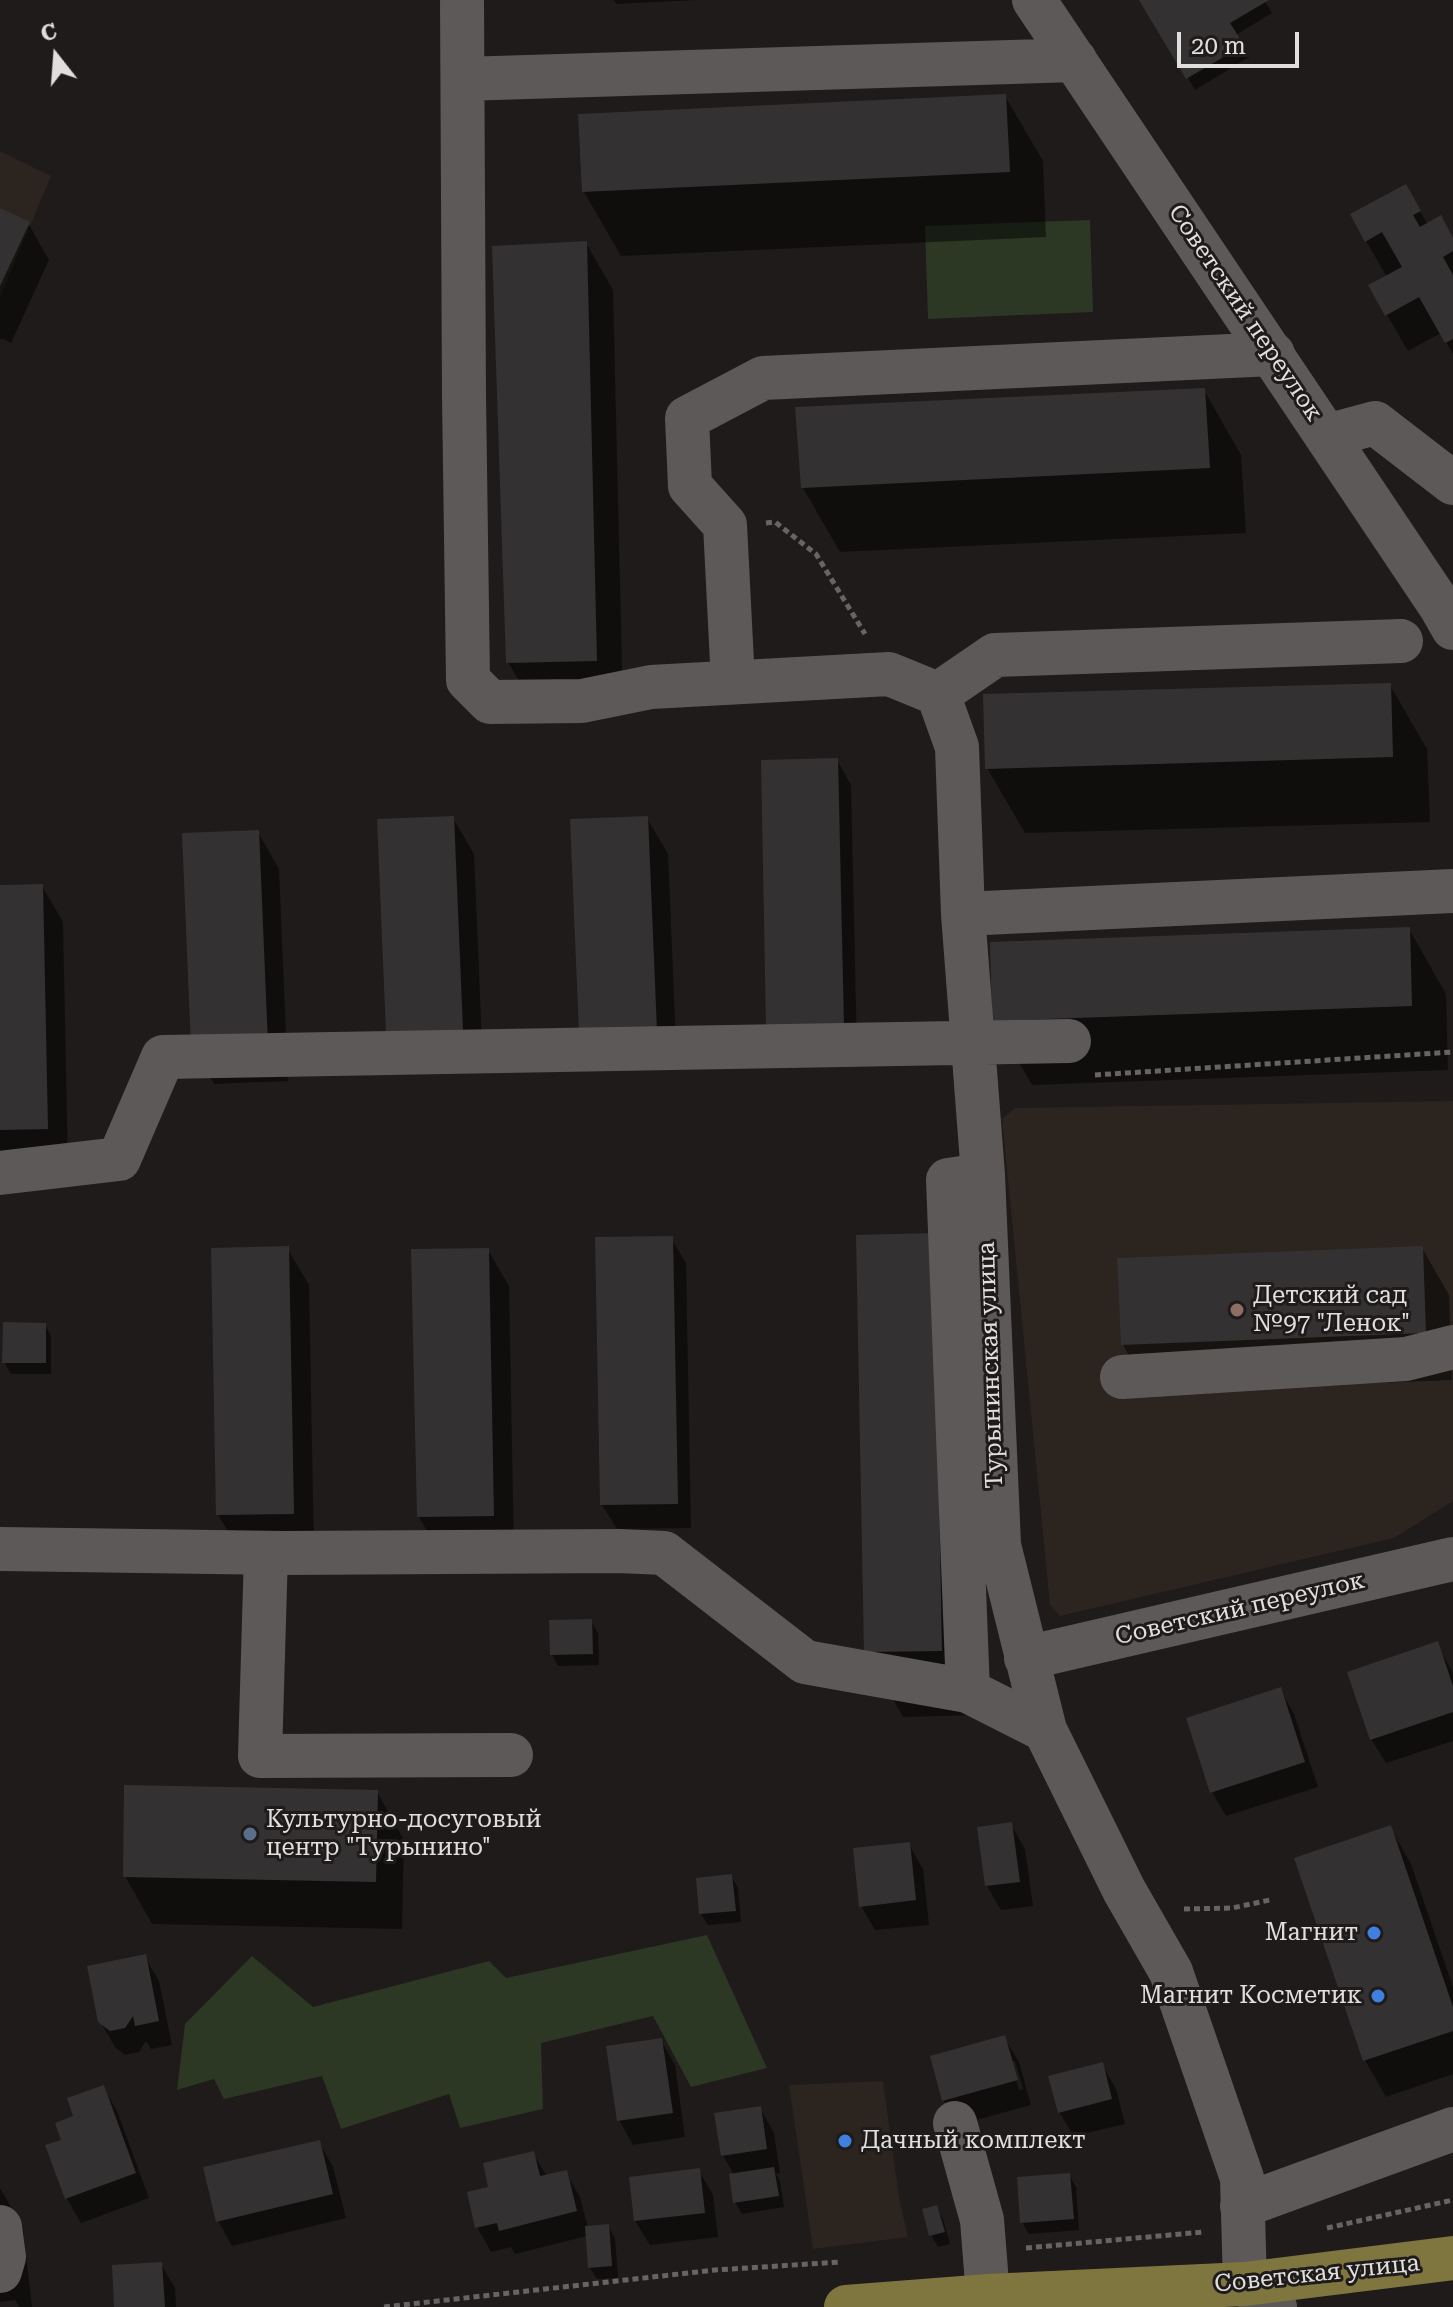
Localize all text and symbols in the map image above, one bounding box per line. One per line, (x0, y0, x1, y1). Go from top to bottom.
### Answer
north arrow (16, 16, 96, 96)
scale bar (1181, 16, 1303, 66)
text: С (38, 18, 60, 47)
text: 20 m (1191, 32, 1246, 60)
street label: Советский переулок (1162, 199, 1328, 427)
street label: Турынинская улица (972, 1241, 1010, 1489)
place label: Детский сад №97 "Ленок" (1253, 1282, 1410, 1338)
marker: Детский сад №97 "Ленок" (1228, 1301, 1246, 1319)
street label: Советский переулок (1113, 1566, 1367, 1652)
place label: Культурно-досуговый центр "Турынино" (266, 1806, 541, 1862)
marker: Культурно-досуговый центр "Турынино" (241, 1825, 259, 1843)
place label: Магнит (1265, 1919, 1358, 1947)
marker: Магнит (1365, 1924, 1383, 1942)
place label: Магнит Косметик (1140, 1982, 1362, 2010)
marker: Магнит Косметик (1369, 1987, 1387, 2005)
place label: Дачный комплект (861, 2127, 1086, 2155)
marker: Дачный комплект (836, 2132, 854, 2150)
street label: Советская улица (1213, 2249, 1421, 2299)

